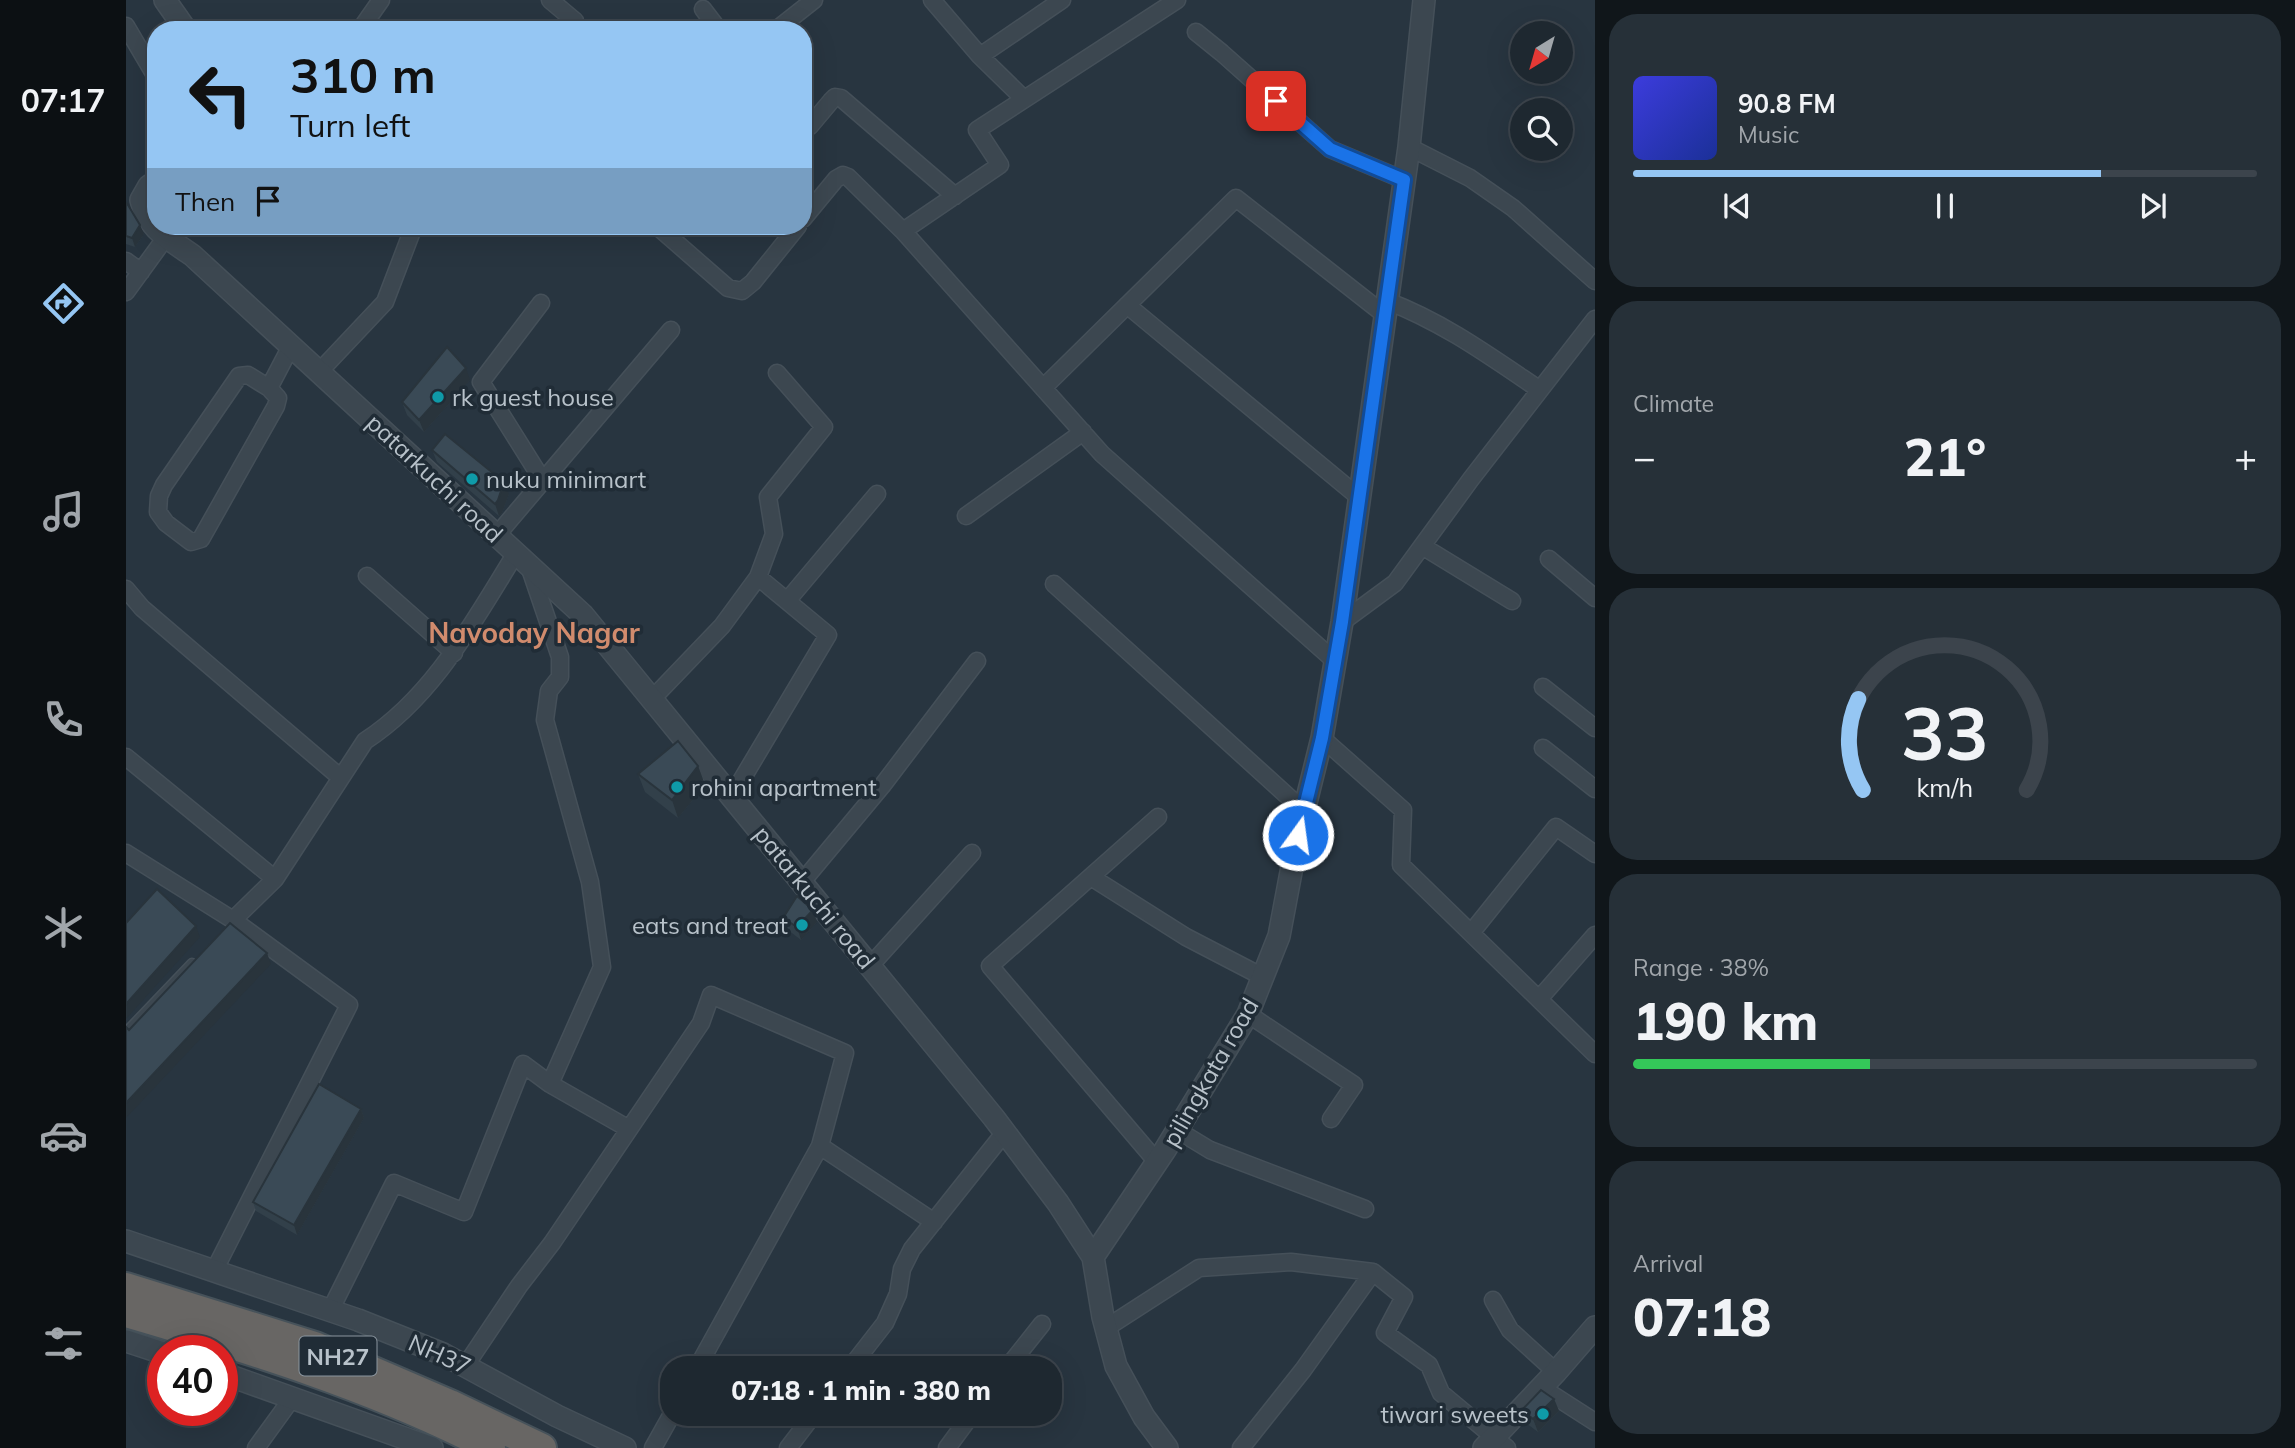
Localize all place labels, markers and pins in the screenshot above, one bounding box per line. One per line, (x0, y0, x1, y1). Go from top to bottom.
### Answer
pin (1246, 71, 1306, 131)
place label: rk guest house (452, 382, 614, 412)
marker: rk guest house (430, 389, 446, 405)
place label: nuku minimart (486, 464, 646, 494)
marker: nuku minimart (464, 471, 480, 487)
place label: rohini apartment (691, 772, 877, 802)
marker: rohini apartment (669, 779, 685, 795)
place label: eats and treat (632, 910, 788, 940)
marker: eats and treat (794, 917, 810, 933)
place label: tiwari sweets (1380, 1399, 1529, 1429)
marker: tiwari sweets (1535, 1406, 1551, 1422)

